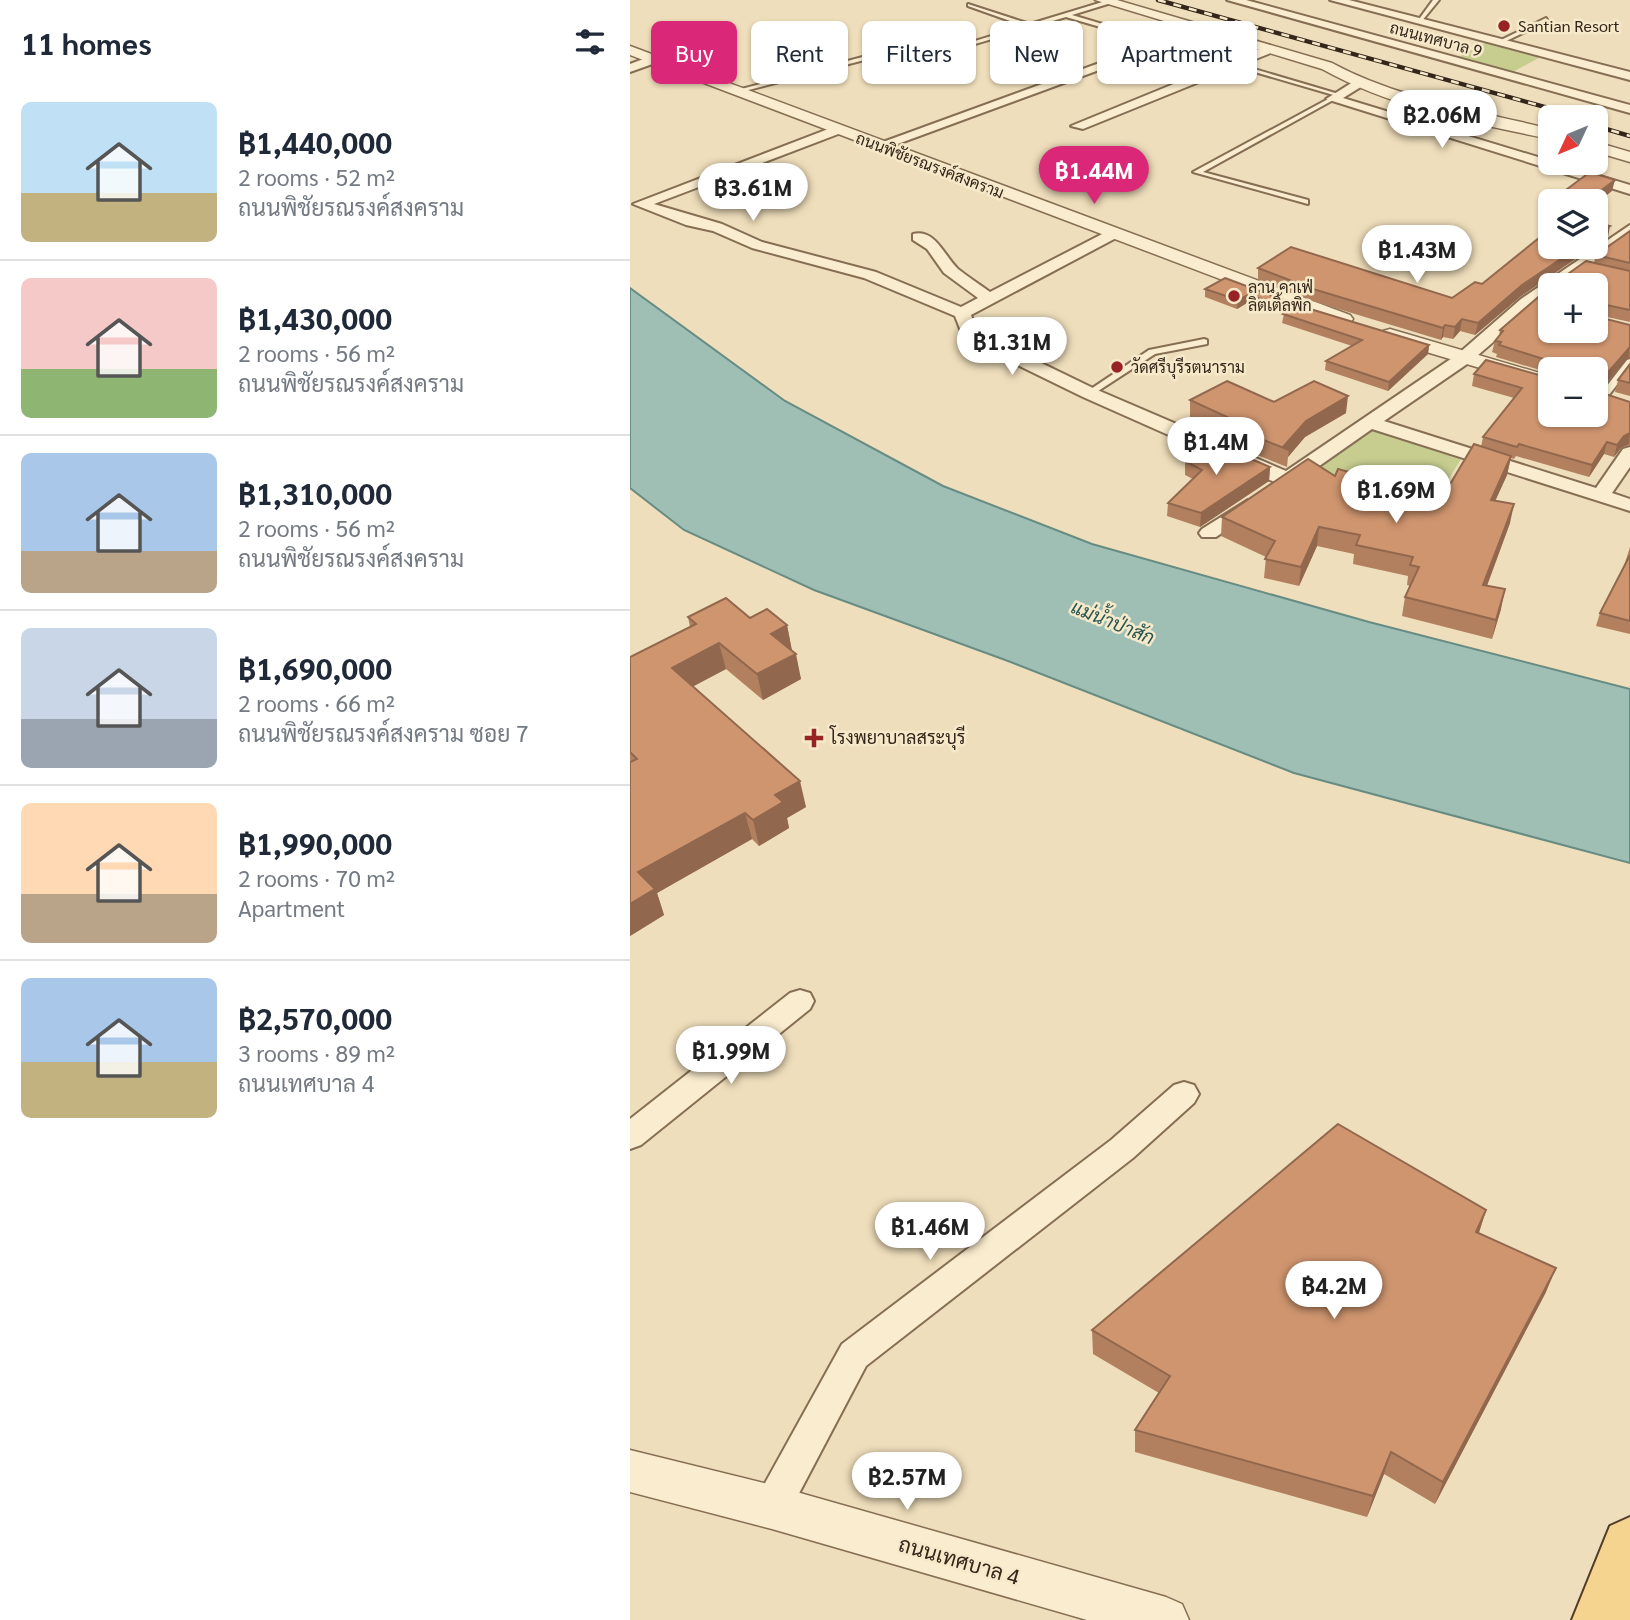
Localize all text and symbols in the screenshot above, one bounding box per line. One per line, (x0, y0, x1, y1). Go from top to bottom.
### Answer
place label: Santian Resort (1518, 15, 1619, 36)
street label: ถนนเทศบาล 9 (1388, 16, 1485, 61)
marker: Santian Resort (1496, 18, 1512, 34)
chip: Buy (651, 21, 737, 84)
chip: Rent (751, 21, 848, 84)
chip: Filters (862, 21, 976, 84)
chip: New (990, 21, 1083, 84)
chip: Apartment (1097, 21, 1257, 84)
text: 11 homes (21, 23, 152, 62)
icon: filters (571, 23, 609, 61)
pin: ฿2.06M (1385, 90, 1499, 150)
text: ฿2.06M (1403, 98, 1481, 128)
north arrow (1538, 105, 1608, 175)
map controls (1538, 105, 1608, 427)
text: ฿1,440,000 (238, 122, 392, 161)
street label: ถนนพิชัยรณรงค์สงคราม (853, 126, 1008, 203)
icon: home (77, 130, 161, 214)
pin: ฿1.44M (1037, 146, 1151, 206)
text: ฿1.44M (1055, 154, 1133, 184)
text: 2 rooms · 52 m² (238, 161, 395, 191)
pin: ฿3.61M (696, 164, 810, 223)
text: ฿3.61M (714, 171, 792, 201)
button: layers (1538, 189, 1608, 259)
text: ถนนพิชัยรณรงค์สงคราม (238, 191, 464, 221)
pin: ฿1.43M (1360, 226, 1474, 285)
text: ฿1.43M (1378, 233, 1456, 263)
button: + (1538, 273, 1608, 343)
place label: ลาน คาเฟ่ ลิตเติ้ลพิก (1248, 276, 1313, 315)
marker: ลาน คาเฟ่ ลิตเติ้ลพิก (1226, 288, 1242, 304)
text: ฿1,430,000 (238, 298, 392, 337)
icon: home (77, 306, 161, 390)
pin: ฿1.31M (955, 318, 1069, 377)
text: ฿1.31M (973, 325, 1051, 355)
text: 2 rooms · 56 m² (238, 337, 395, 367)
place label: วัดศรีบุรีรตนาราม (1131, 356, 1245, 379)
button: − (1538, 357, 1608, 427)
marker: วัดศรีบุรีรตนาราม (1109, 359, 1125, 375)
text: ถนนพิชัยรณรงค์สงคราม (238, 367, 464, 397)
pin: ฿1.4M (1167, 418, 1265, 477)
text: ฿1.4M (1183, 425, 1249, 455)
pin: ฿1.69M (1339, 466, 1453, 525)
text: ฿1,310,000 (238, 473, 392, 512)
text: ฿1.69M (1357, 473, 1435, 503)
icon: home (77, 481, 161, 565)
text: 2 rooms · 56 m² (238, 512, 395, 542)
text: ถนนพิชัยรณรงค์สงคราม (238, 542, 464, 572)
water label: แม่น้ำป่าสัก (1068, 592, 1159, 649)
text: ฿1,690,000 (238, 648, 392, 687)
icon: home (77, 656, 161, 740)
text: 2 rooms · 66 m² (238, 687, 395, 717)
text: ถนนพิชัยรณรงค์สงคราม ซอย 7 (238, 717, 529, 747)
place label: โรงพยาบาลสระบุรี (829, 725, 966, 750)
marker: โรงพยาบาลสระบุรี (804, 728, 824, 748)
text: ฿1,990,000 (238, 823, 392, 862)
icon: home (77, 831, 161, 915)
text: 2 rooms · 70 m² (238, 862, 395, 892)
text: Apartment (238, 892, 345, 922)
text: ฿2,570,000 (238, 998, 392, 1037)
icon: home (77, 1006, 161, 1090)
pin: ฿1.99M (674, 1026, 788, 1086)
text: ฿1.99M (692, 1034, 770, 1064)
text: 3 rooms · 89 m² (238, 1037, 395, 1067)
text: ถนนเทศบาล 4 (238, 1067, 374, 1097)
pin: ฿1.46M (873, 1202, 987, 1262)
text: ฿1.46M (891, 1210, 969, 1240)
pin: ฿4.2M (1285, 1262, 1383, 1321)
text: ฿4.2M (1301, 1269, 1367, 1299)
pin: ฿2.57M (850, 1452, 964, 1512)
text: ฿2.57M (868, 1460, 946, 1490)
street label: ถนนเทศบาล 4 (896, 1529, 1023, 1590)

